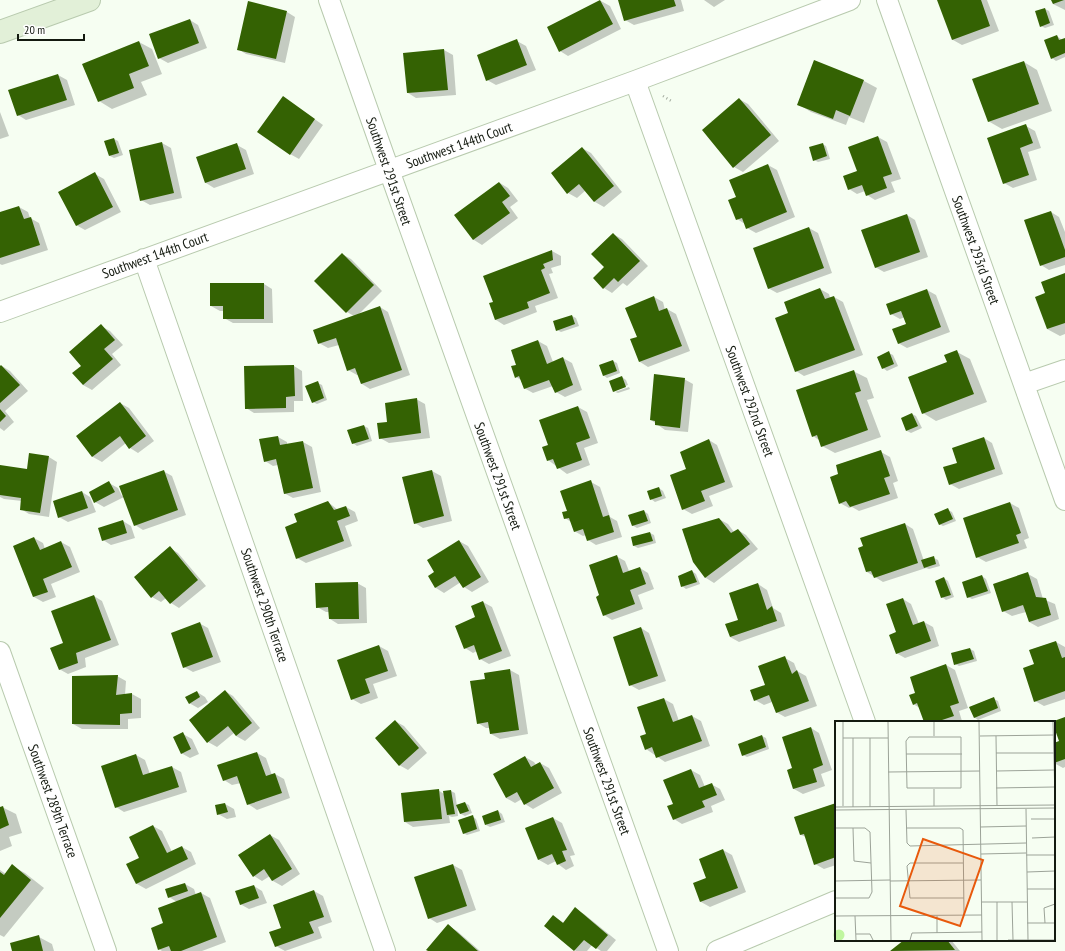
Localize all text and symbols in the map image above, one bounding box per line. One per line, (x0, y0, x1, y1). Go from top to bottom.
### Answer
scale bar (18, 16, 84, 42)
text: 20 m (24, 22, 45, 37)
street label: Southwest 291st Street (362, 115, 416, 227)
street label: Southwest 144th Court (403, 117, 515, 173)
street label: Southwest 293rd Street (948, 193, 1004, 307)
street label: Southwest 144th Court (99, 227, 211, 283)
street label: Southwest 292nd Street (722, 343, 778, 459)
street label: Southwest 291st Street (470, 420, 526, 532)
street label: Southwest 290th Terrace (237, 546, 293, 665)
inset map (835, 721, 1055, 941)
street label: Southwest 291st Street (579, 725, 635, 837)
street label: Southwest 289th Terrace (24, 742, 82, 860)

